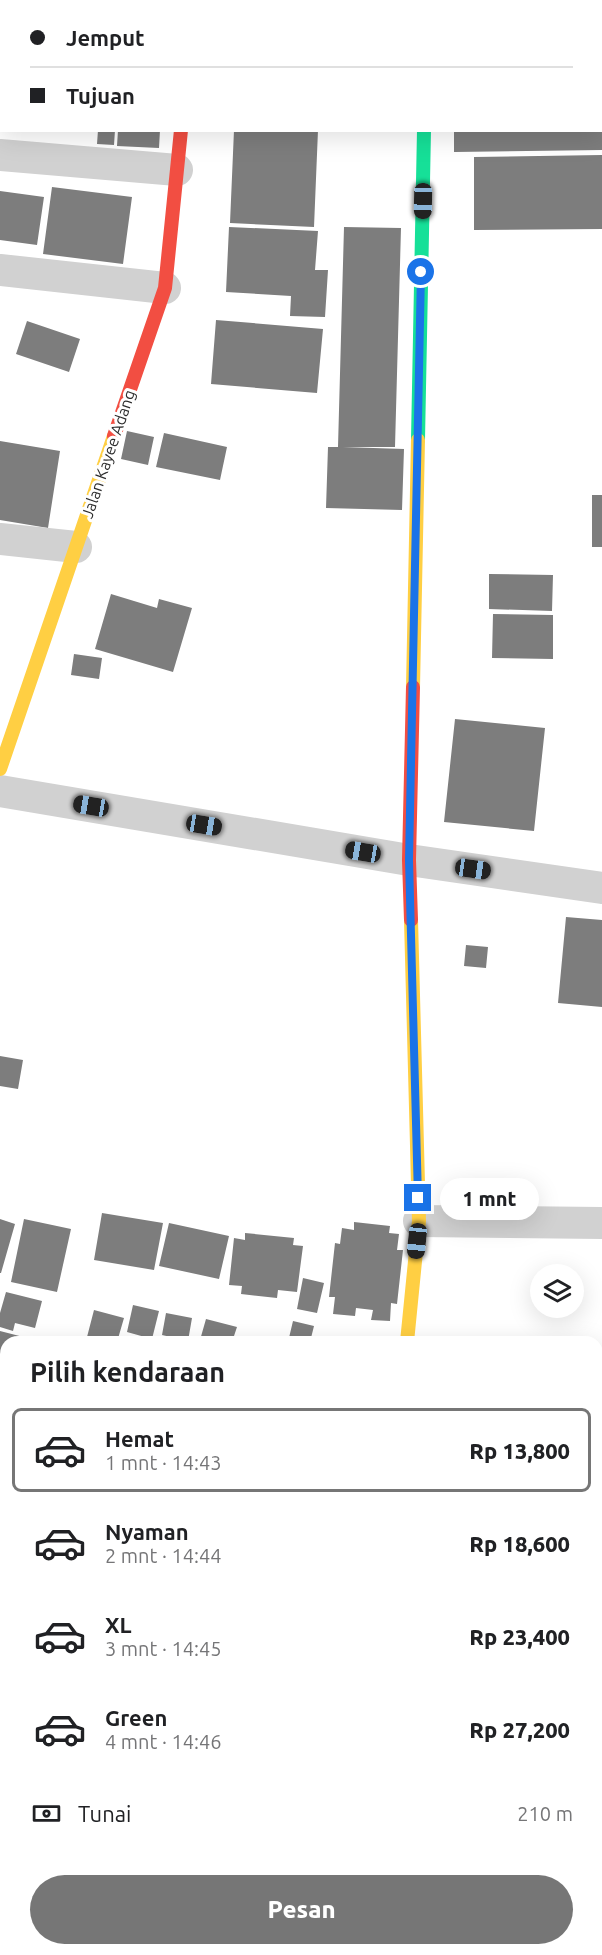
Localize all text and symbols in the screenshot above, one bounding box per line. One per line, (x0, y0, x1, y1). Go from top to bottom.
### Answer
text: Jemput (66, 25, 145, 50)
text: Tujuan (66, 83, 135, 108)
car (414, 183, 432, 219)
route start (407, 258, 434, 285)
street label: Jalan Kayee Adang (78, 387, 138, 521)
car (72, 794, 110, 818)
car (185, 813, 223, 837)
car (344, 840, 382, 864)
car (454, 858, 492, 880)
callout: 1 mnt (439, 1177, 538, 1219)
route end (404, 1184, 431, 1211)
text: 1 mnt (463, 1187, 516, 1210)
car (406, 1222, 428, 1260)
map controls (530, 1264, 584, 1318)
button: layers (530, 1264, 584, 1318)
text: Pilih kendaraan (30, 1357, 225, 1387)
icon: car (33, 1423, 87, 1477)
text: Hemat (105, 1426, 174, 1451)
text: Rp 13,800 (469, 1438, 570, 1463)
text: 1 mnt · 14:43 (105, 1451, 222, 1474)
icon: car (33, 1516, 87, 1570)
text: Nyaman (105, 1519, 189, 1544)
text: Rp 18,600 (469, 1531, 570, 1556)
text: 2 mnt · 14:44 (105, 1544, 222, 1567)
icon: car (33, 1609, 87, 1663)
text: XL (105, 1612, 132, 1637)
text: Rp 23,400 (469, 1624, 570, 1649)
text: 3 mnt · 14:45 (105, 1637, 222, 1660)
icon: car (33, 1702, 87, 1756)
text: Green (105, 1705, 167, 1730)
text: Rp 27,200 (469, 1717, 570, 1742)
text: 4 mnt · 14:46 (105, 1730, 222, 1753)
icon: cash (30, 1797, 63, 1830)
text: Tunai (78, 1801, 131, 1826)
text: 210 m (517, 1802, 573, 1825)
button: Pesan (30, 1875, 573, 1944)

